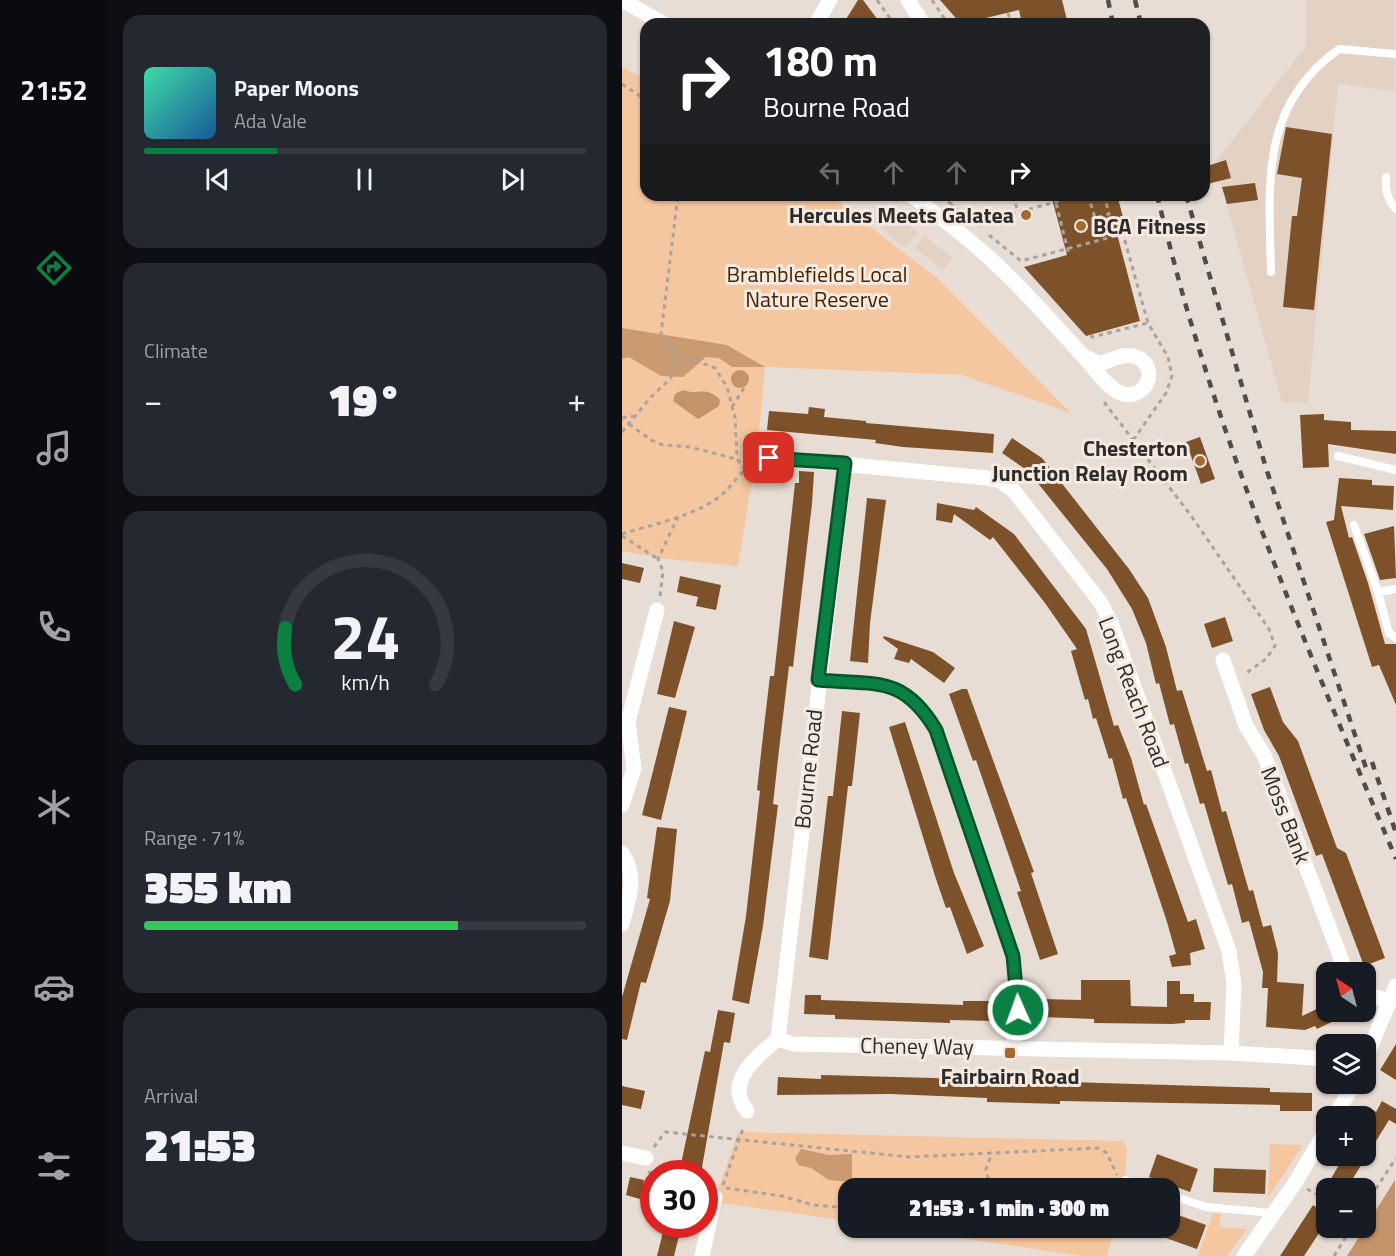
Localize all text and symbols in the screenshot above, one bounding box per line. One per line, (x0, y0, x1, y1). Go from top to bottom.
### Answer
text: 180 m (763, 28, 878, 92)
icon: right (664, 42, 742, 120)
text: 21:52 (20, 69, 88, 110)
text: Paper Moons (234, 71, 359, 105)
text: Bourne Road (763, 86, 910, 127)
text: Ada Vale (234, 105, 307, 136)
icon: left (814, 156, 847, 189)
icon: ahead (877, 156, 910, 189)
icon: ahead (940, 156, 973, 189)
icon: right (1003, 156, 1036, 189)
icon: previous (201, 163, 234, 196)
icon: pause (348, 163, 381, 196)
icon: next (496, 163, 529, 196)
place label: Hercules Meets Galatea (789, 198, 1014, 232)
marker: Hercules Meets Galatea (1019, 208, 1033, 222)
place label: BCA Fitness (1093, 209, 1206, 243)
marker: BCA Fitness (1074, 219, 1088, 233)
icon: directions (33, 247, 75, 289)
park label: Bramblefields Local Nature Reserve (726, 257, 908, 316)
text: Climate (144, 335, 208, 366)
text: 19° (328, 365, 402, 433)
text: − (144, 375, 162, 425)
text: + (568, 375, 586, 425)
icon: music (33, 427, 75, 469)
place label: Chesterton Junction Relay Room (992, 431, 1188, 490)
pin (743, 432, 794, 483)
icon: arrive (752, 441, 785, 474)
marker: Chesterton Junction Relay Room (1193, 454, 1207, 468)
text: 24 (330, 588, 400, 683)
icon: phone (33, 606, 75, 648)
street label: Long Reach Road (1090, 612, 1178, 772)
text: km/h (341, 666, 389, 698)
street label: Bourne Road (785, 708, 831, 830)
street label: Moss Bank (1252, 761, 1320, 869)
icon: climate (33, 786, 75, 828)
text: Range · 71% (144, 822, 244, 853)
text: 355 km (144, 852, 292, 920)
north arrow (1316, 962, 1376, 1022)
map controls (1316, 962, 1376, 1238)
icon: car (33, 966, 75, 1008)
position arrow (986, 978, 1050, 1042)
street label: Cheney Way (860, 1028, 975, 1064)
button: layers (1316, 1034, 1376, 1094)
marker: Fairbairn Road (1003, 1046, 1017, 1060)
place label: Fairbairn Road (941, 1059, 1079, 1093)
text: Arrival (144, 1080, 198, 1111)
button: + (1316, 1106, 1376, 1166)
text: 21:53 (144, 1110, 256, 1178)
icon: filters (33, 1145, 75, 1187)
speed limit sign: 30 (640, 1160, 718, 1238)
button: − (1316, 1178, 1376, 1238)
text: 21:53 · 1 min · 300 m (909, 1191, 1109, 1225)

